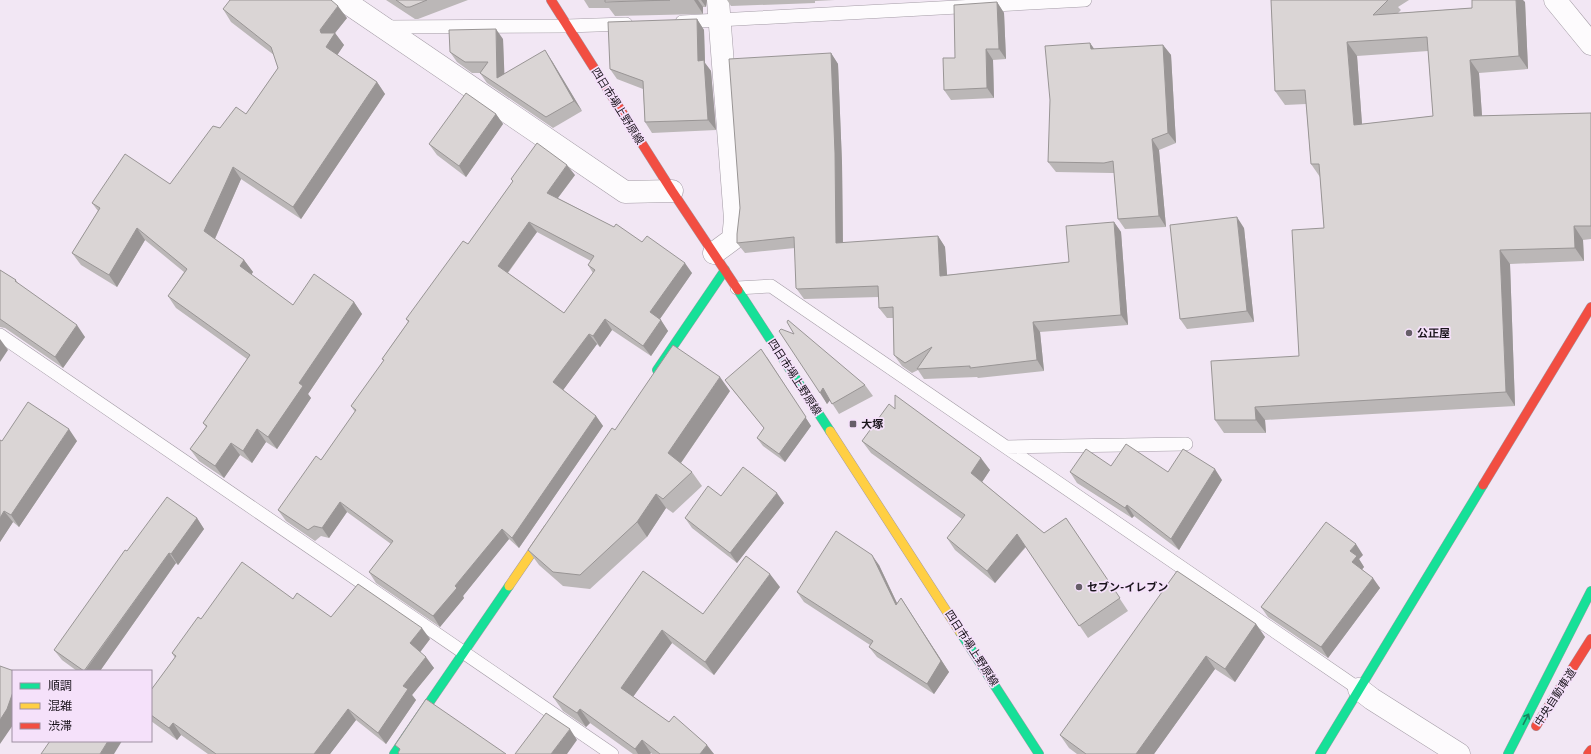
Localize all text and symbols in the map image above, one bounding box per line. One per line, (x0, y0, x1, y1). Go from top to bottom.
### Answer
street label: 四日市場上野原線 (589, 65, 647, 147)
place label: 公正屋 (1417, 326, 1450, 340)
marker: 公正屋 (1404, 328, 1414, 338)
street label: 四日市場上野原線 (765, 336, 825, 418)
place label: 大塚 (861, 417, 884, 431)
marker: 大塚 (848, 419, 858, 429)
place label: セブン-イレブン (1087, 580, 1168, 594)
marker: セブン-イレブン (1074, 582, 1084, 592)
street label: 四日市場上野原線 (942, 607, 1002, 689)
street label: 中央自動車道 (1531, 666, 1579, 728)
legend (12, 670, 152, 742)
text: 順調 (48, 678, 72, 693)
text: 混雑 (48, 698, 72, 713)
one-way arrow (1523, 713, 1530, 725)
text: 渋滞 (48, 718, 72, 733)

